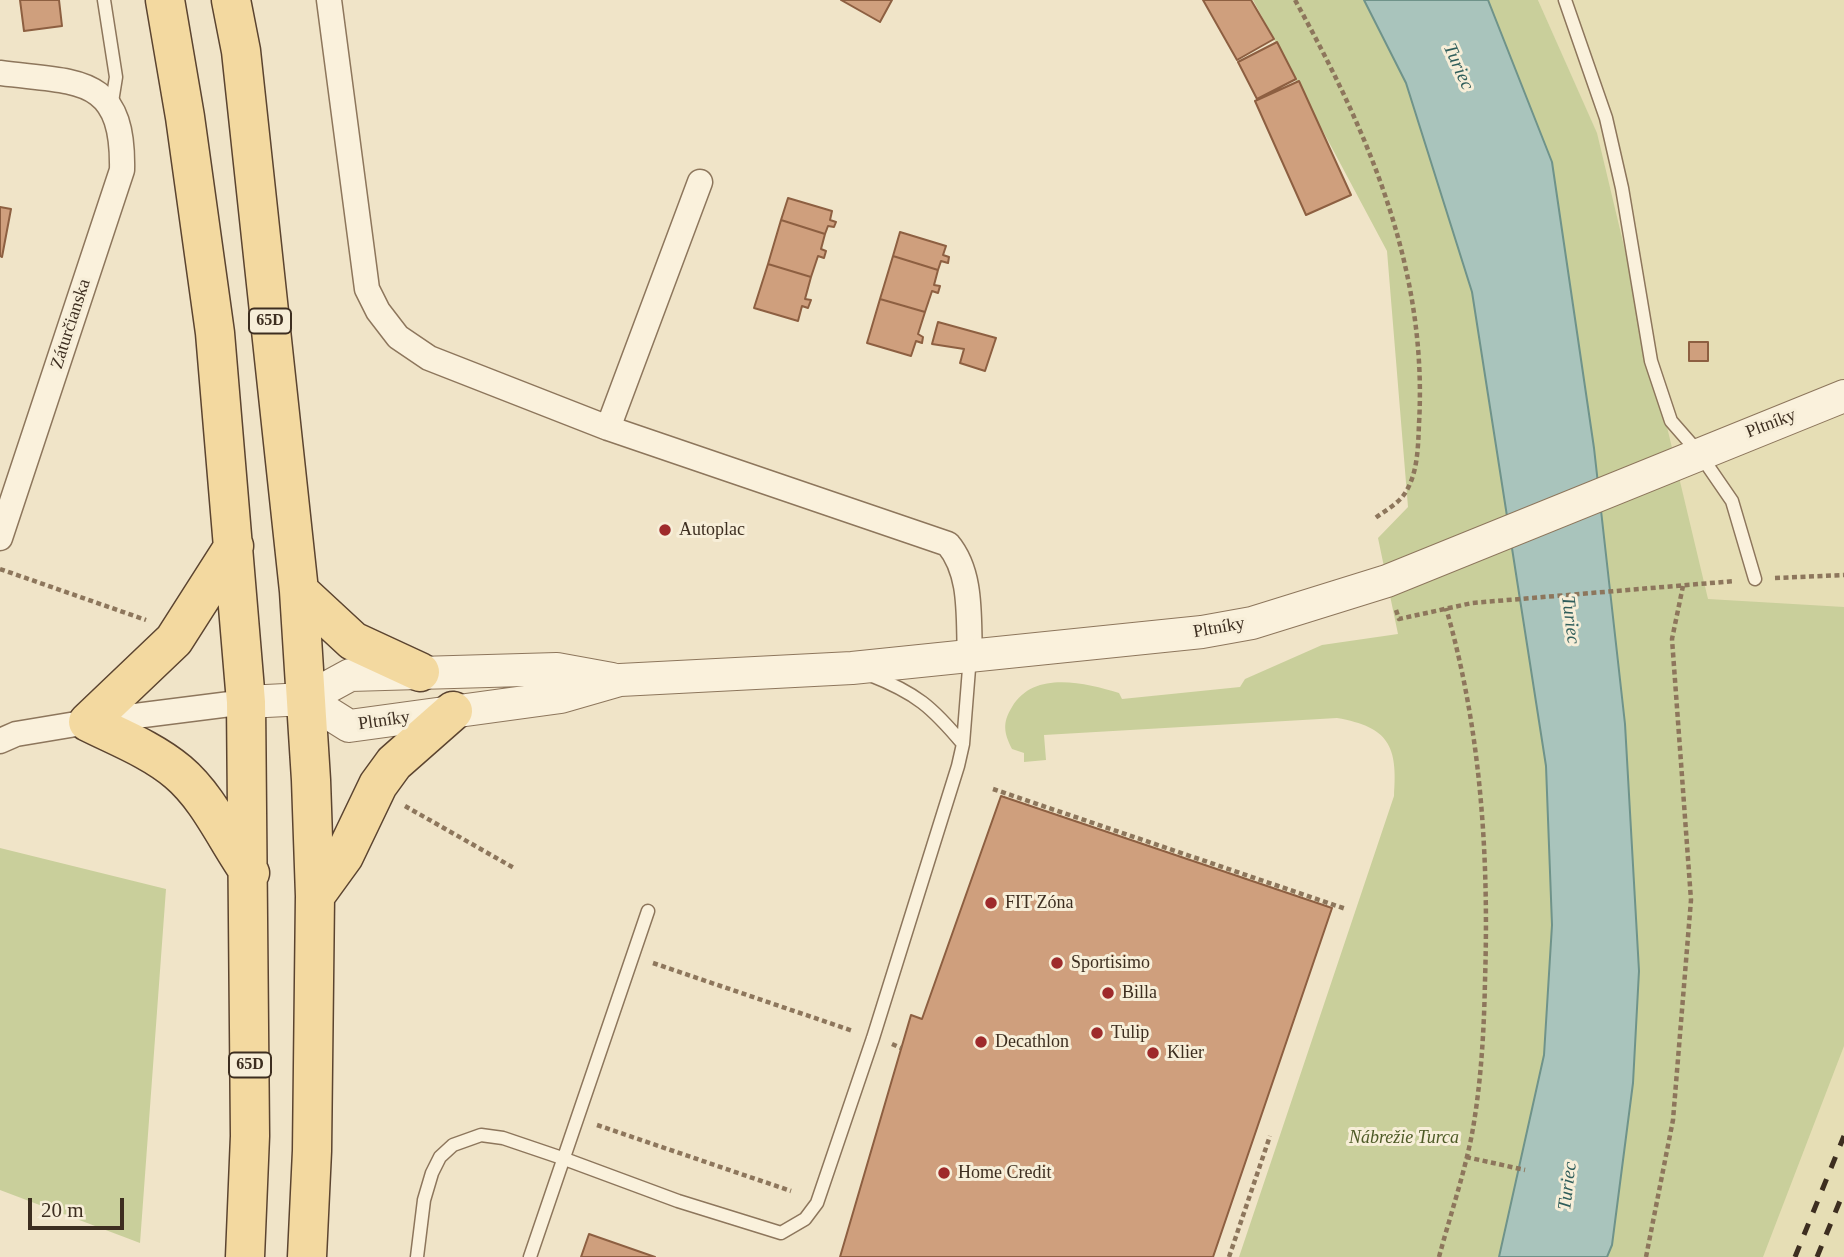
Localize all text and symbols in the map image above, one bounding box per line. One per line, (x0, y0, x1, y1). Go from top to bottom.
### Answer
water label: Turiec (1438, 40, 1478, 94)
street label: Záturčianska (46, 276, 96, 372)
road number: 65D (249, 308, 291, 334)
street label: Pltníky (1743, 405, 1799, 443)
place label: Autoplac (679, 519, 745, 541)
marker: Autoplac (657, 522, 673, 538)
water label: Turiec (1556, 595, 1584, 645)
street label: Pltníky (1192, 613, 1246, 643)
street label: Pltníky (357, 707, 411, 735)
place label: FIT Zóna (1005, 892, 1073, 914)
marker: FIT Zóna (983, 895, 999, 911)
place label: Sportisimo (1071, 952, 1150, 974)
marker: Sportisimo (1049, 955, 1065, 971)
place label: Billa (1122, 982, 1157, 1004)
marker: Billa (1100, 985, 1116, 1001)
place label: Tulip (1111, 1022, 1149, 1044)
marker: Tulip (1089, 1025, 1105, 1041)
place label: Decathlon (995, 1031, 1069, 1053)
marker: Decathlon (973, 1034, 989, 1050)
place label: Klier (1167, 1042, 1204, 1064)
marker: Klier (1145, 1045, 1161, 1061)
road number: 65D (229, 1052, 271, 1078)
park label: Nábrežie Turca (1349, 1127, 1459, 1149)
water label: Turiec (1554, 1161, 1582, 1211)
place label: Home Credit (958, 1162, 1051, 1184)
marker: Home Credit (936, 1165, 952, 1181)
scale bar (32, 1184, 128, 1228)
text: 20 m (41, 1198, 84, 1222)

